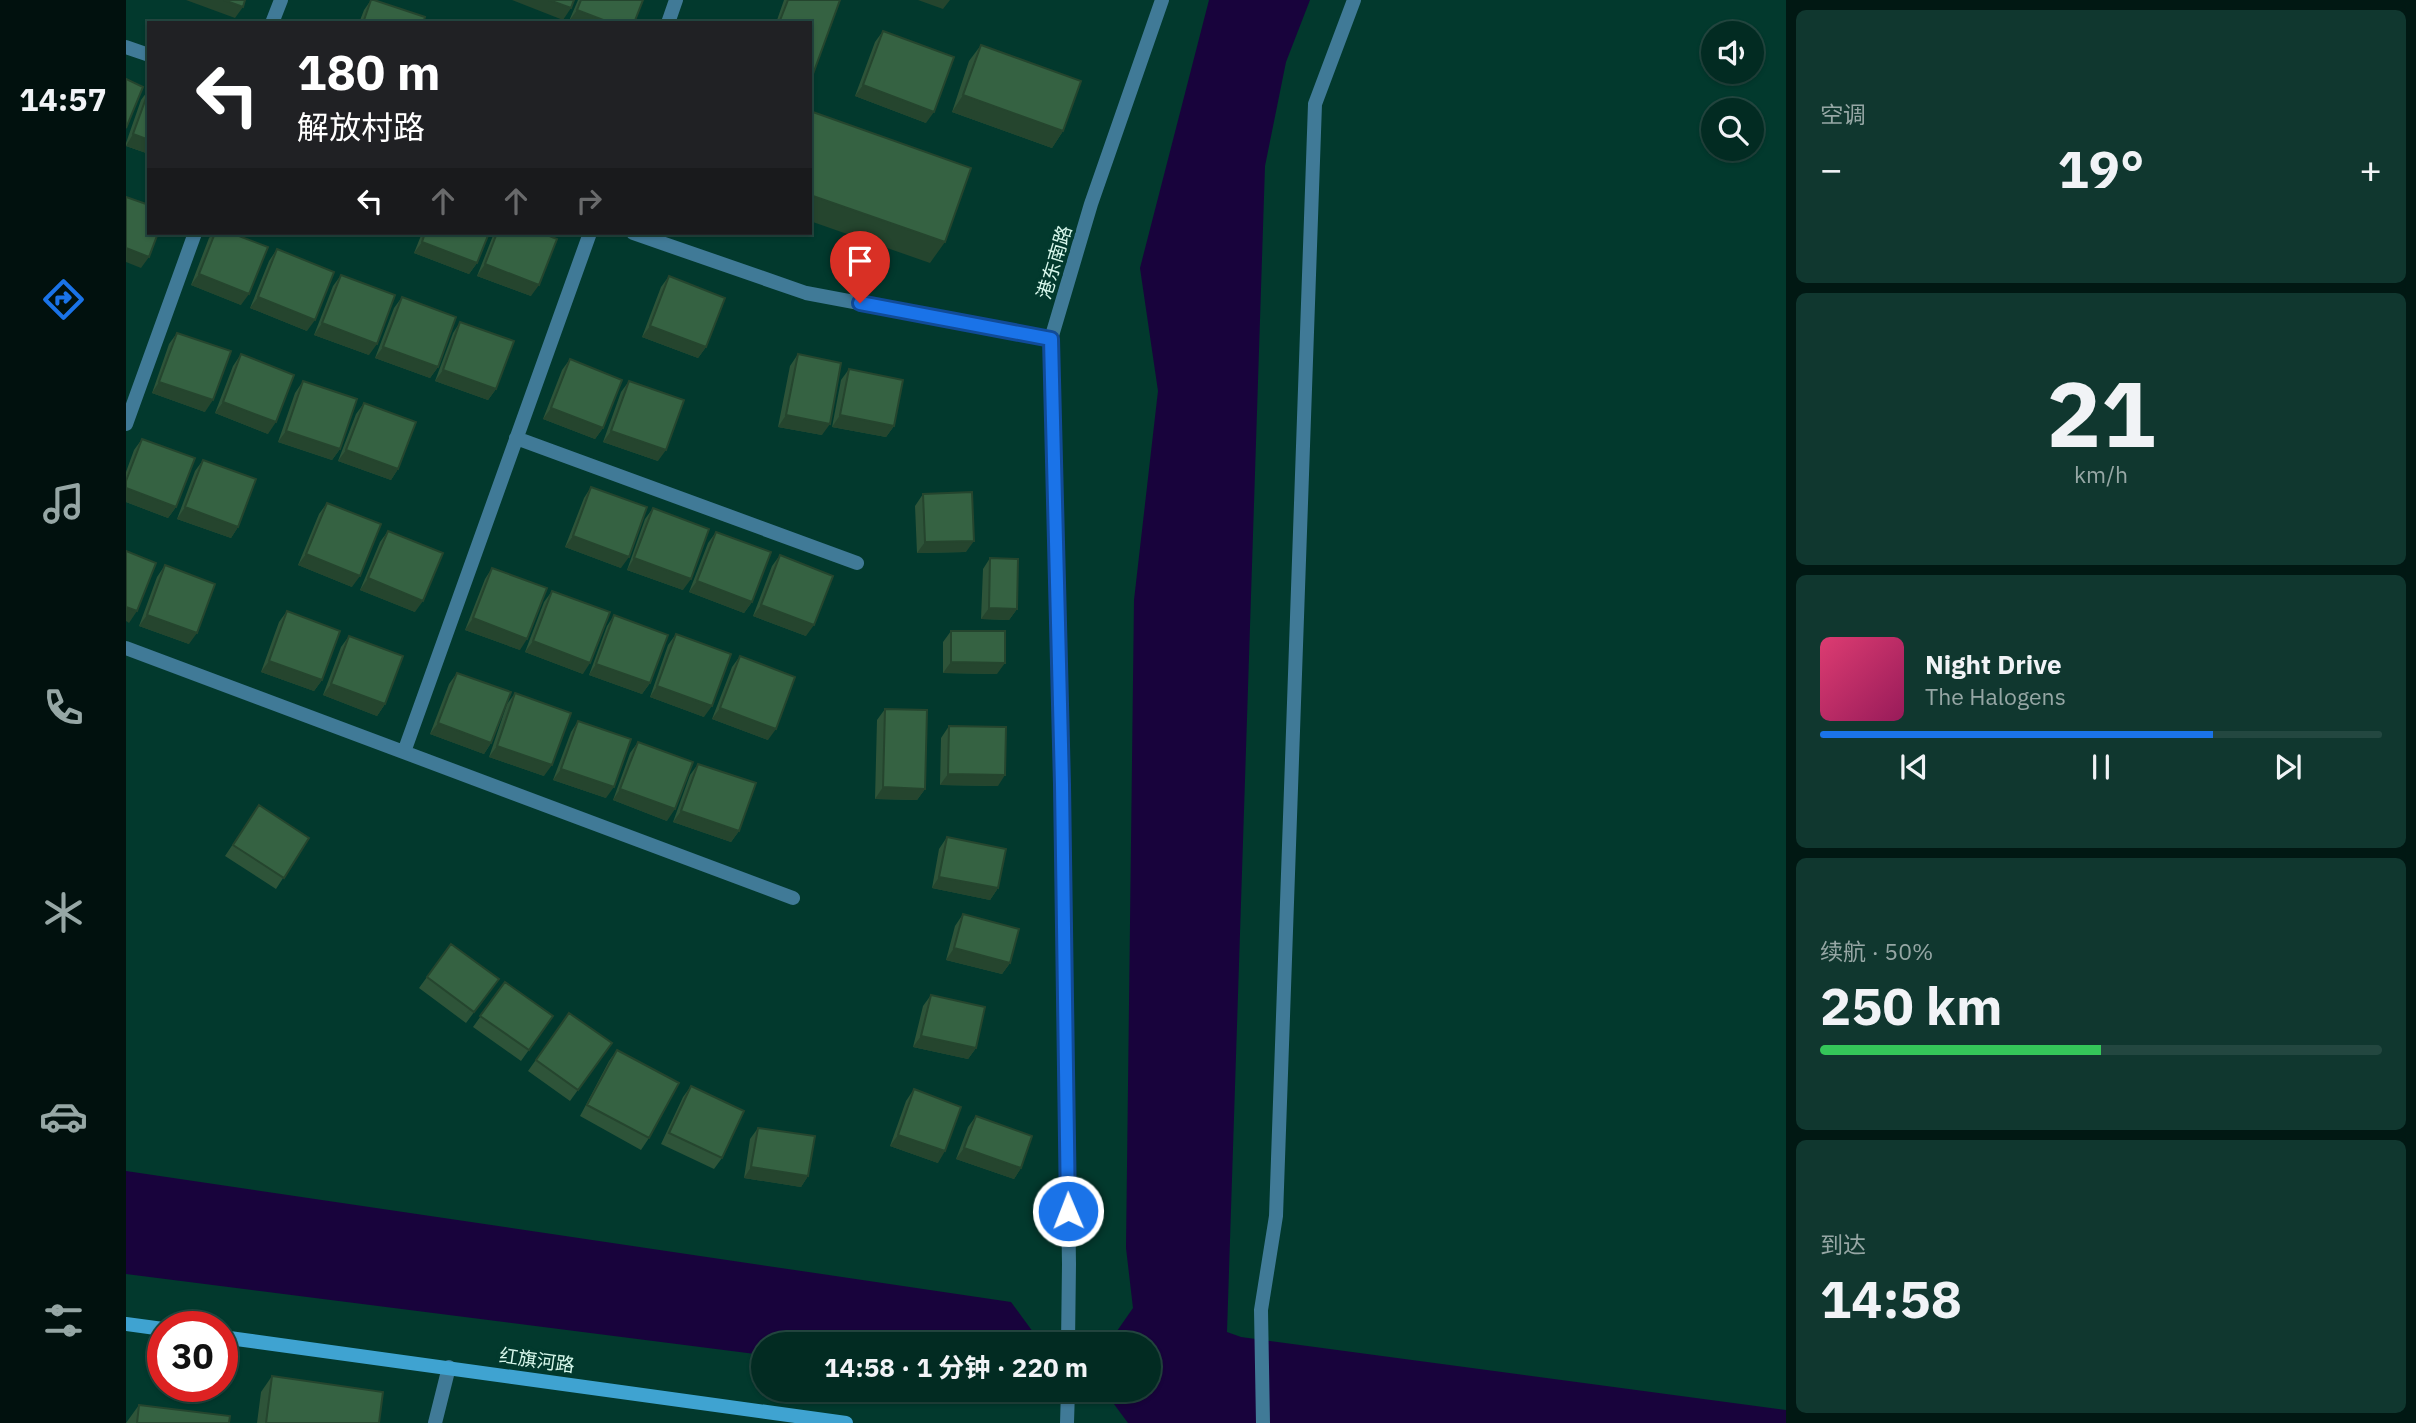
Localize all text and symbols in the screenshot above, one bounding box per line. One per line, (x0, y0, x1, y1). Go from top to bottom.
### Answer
map controls (1701, 21, 1764, 161)
button: sound (1701, 21, 1764, 84)
text: 180 m (297, 40, 441, 103)
icon: left (182, 49, 273, 140)
text: 14:57 (19, 78, 107, 120)
button: search (1701, 98, 1764, 161)
text: 空调 (1820, 99, 1866, 129)
text: 解放村路 (297, 106, 425, 148)
text: 19° (2058, 135, 2144, 202)
text: − (1820, 144, 1843, 193)
text: + (2359, 144, 2382, 193)
icon: left (351, 182, 389, 220)
icon: ahead (424, 182, 462, 220)
icon: ahead (497, 182, 535, 220)
icon: right (570, 182, 608, 220)
street label: 港东南路 (1031, 222, 1077, 302)
pin (830, 231, 890, 303)
icon: arrive (841, 242, 879, 280)
icon: directions (39, 275, 88, 324)
text: 21 (2046, 354, 2156, 472)
text: km/h (2074, 459, 2128, 489)
icon: music (39, 479, 88, 528)
text: Night Drive (1925, 647, 2062, 681)
text: The Halogens (1925, 681, 2066, 711)
icon: phone (39, 683, 88, 732)
icon: previous (1895, 748, 1933, 786)
icon: pause (2082, 748, 2120, 786)
icon: next (2269, 748, 2307, 786)
icon: climate (39, 888, 88, 937)
text: 续航 · 50% (1820, 936, 1933, 966)
text: 250 km (1820, 972, 2002, 1039)
icon: car (39, 1092, 88, 1141)
position arrow (1031, 1174, 1105, 1248)
text: 到达 (1820, 1229, 1866, 1259)
text: 14:58 (1820, 1265, 1962, 1332)
icon: filters (39, 1296, 88, 1345)
speed limit sign: 30 (147, 1311, 238, 1402)
street label: 红旗河路 (498, 1343, 576, 1377)
text: 14:58 · 1 分钟 · 220 m (824, 1350, 1088, 1384)

